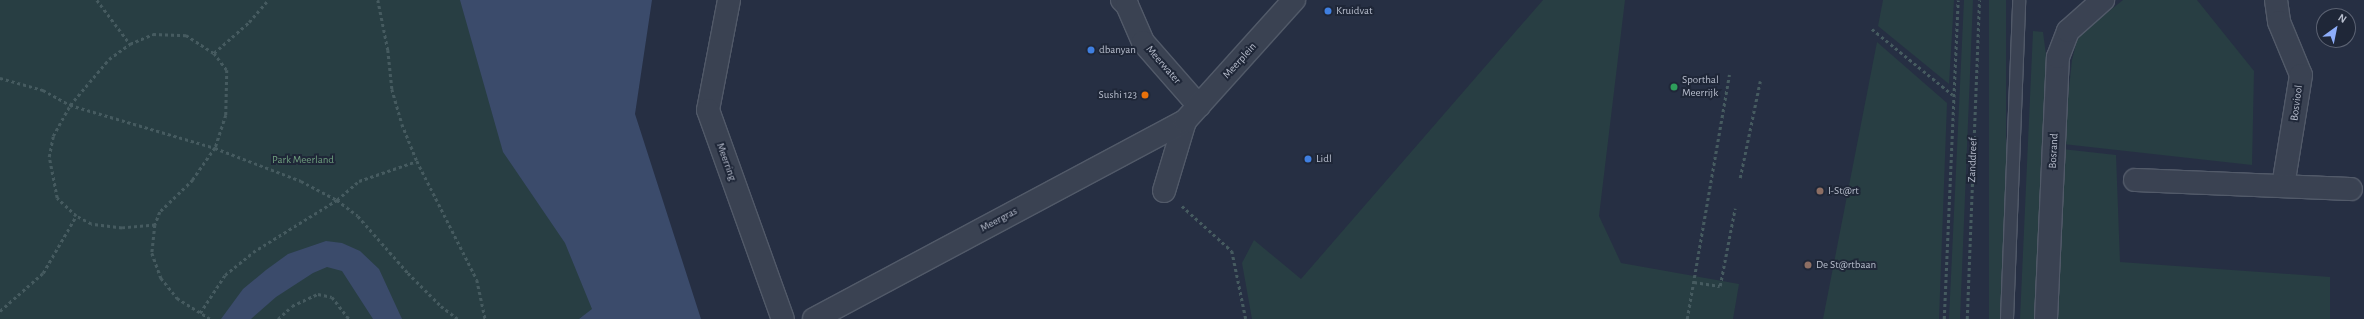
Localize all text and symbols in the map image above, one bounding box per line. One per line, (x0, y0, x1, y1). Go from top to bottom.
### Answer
place label: Kruidvat (1336, 4, 1372, 18)
marker: Kruidvat (1323, 6, 1333, 16)
north arrow (2316, 8, 2356, 48)
text: N (2336, 12, 2348, 25)
street label: Meerplein (1220, 40, 1260, 82)
place label: dbanyan (1099, 43, 1136, 57)
street label: Meerwater (1143, 43, 1183, 87)
marker: dbanyan (1086, 45, 1096, 55)
place label: Sporthal Meerrijk (1682, 74, 1719, 100)
marker: Sporthal Meerrijk (1669, 82, 1679, 92)
street label: Bosviool (2288, 84, 2306, 122)
place label: Sushi 123 (1099, 88, 1137, 102)
marker: Sushi 123 (1140, 90, 1150, 100)
street label: Bosrand (2046, 133, 2062, 169)
street label: Zanddreef (1966, 137, 1980, 183)
street label: Meerring (713, 141, 739, 183)
place label: Lidl (1316, 152, 1332, 166)
park label: Park Meerland (272, 153, 334, 167)
marker: Lidl (1303, 154, 1313, 164)
place label: I-St@rt (1828, 184, 1859, 198)
marker: I-St@rt (1815, 186, 1825, 196)
street label: Meergras (978, 205, 1020, 235)
place label: De St@rtbaan (1816, 258, 1876, 272)
marker: De St@rtbaan (1803, 260, 1813, 270)

